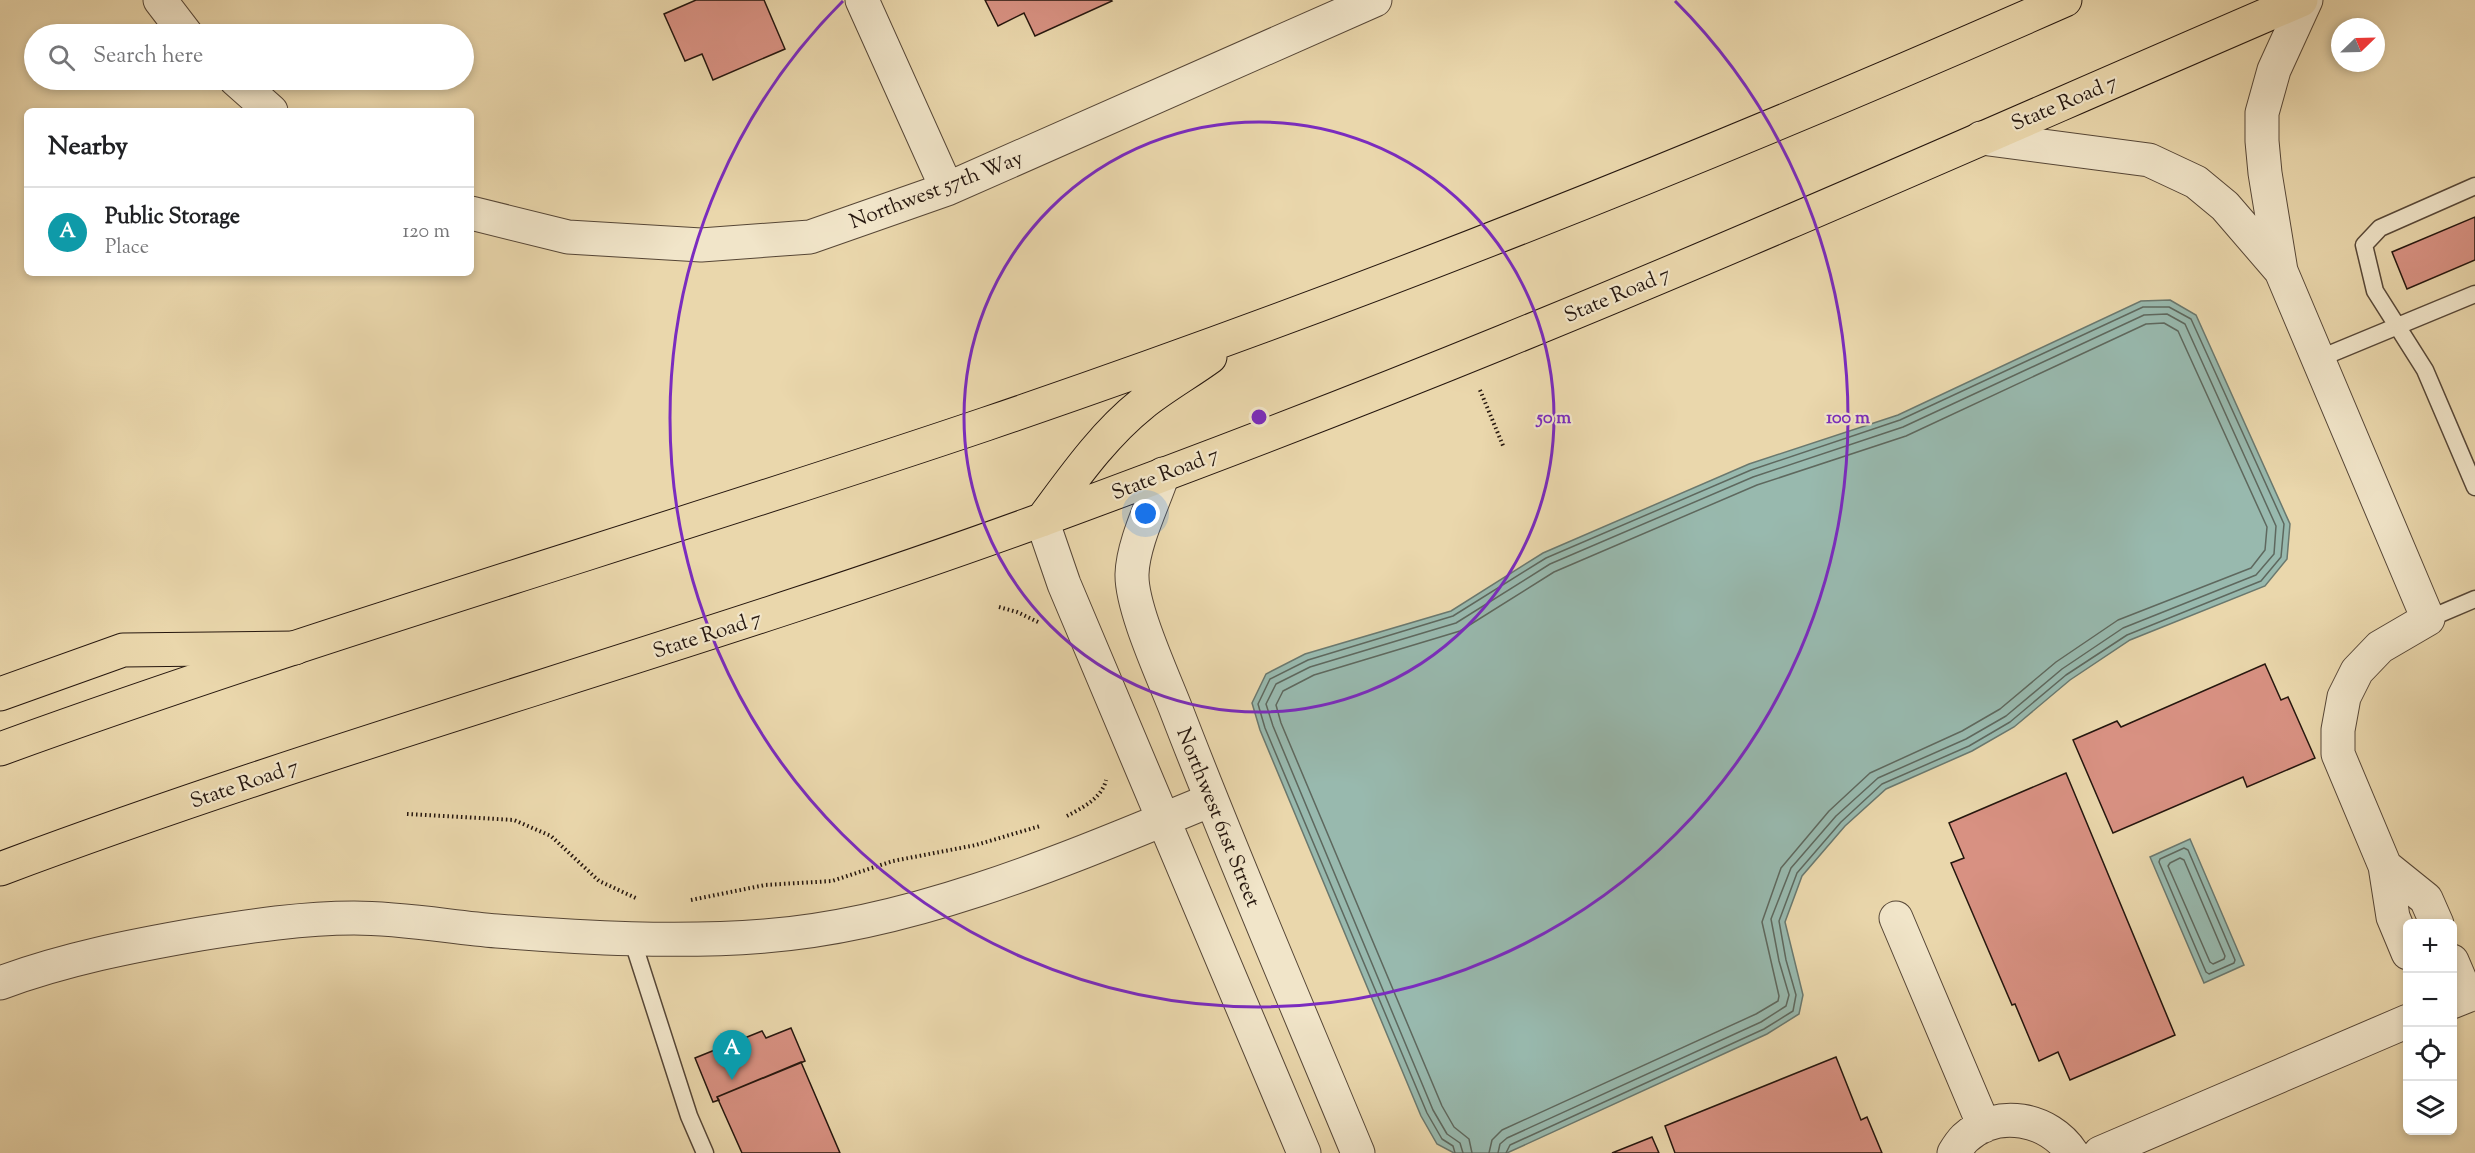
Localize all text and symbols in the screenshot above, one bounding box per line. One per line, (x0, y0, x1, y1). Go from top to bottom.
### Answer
north arrow (2331, 18, 2385, 72)
search box (24, 24, 474, 90)
icon: search (45, 41, 78, 74)
text: Search here (93, 41, 203, 73)
street label: State Road 7 (2007, 68, 2123, 140)
text: Nearby (48, 129, 128, 166)
street label: Northwest 57th Way (846, 144, 1028, 238)
text: Public Storage (105, 202, 240, 234)
text: A (59, 218, 76, 247)
text: 120 m (402, 218, 450, 247)
text: Place (105, 234, 149, 263)
street label: State Road 7 (1560, 260, 1676, 332)
text: 50 m (1535, 406, 1571, 432)
text: 100 m (1826, 406, 1870, 432)
centre of rings (1249, 407, 1269, 427)
street label: State Road 7 (1108, 440, 1224, 509)
your location (1131, 499, 1160, 528)
street label: State Road 7 (649, 604, 766, 668)
street label: Northwest 61st Street (1167, 723, 1267, 912)
street label: State Road 7 (186, 752, 303, 817)
map controls (2403, 919, 2457, 1135)
button: + (2403, 919, 2457, 973)
button: − (2403, 973, 2457, 1027)
button: locate (2403, 1027, 2457, 1081)
pin: A (712, 1030, 752, 1080)
button: layers (2403, 1081, 2457, 1135)

